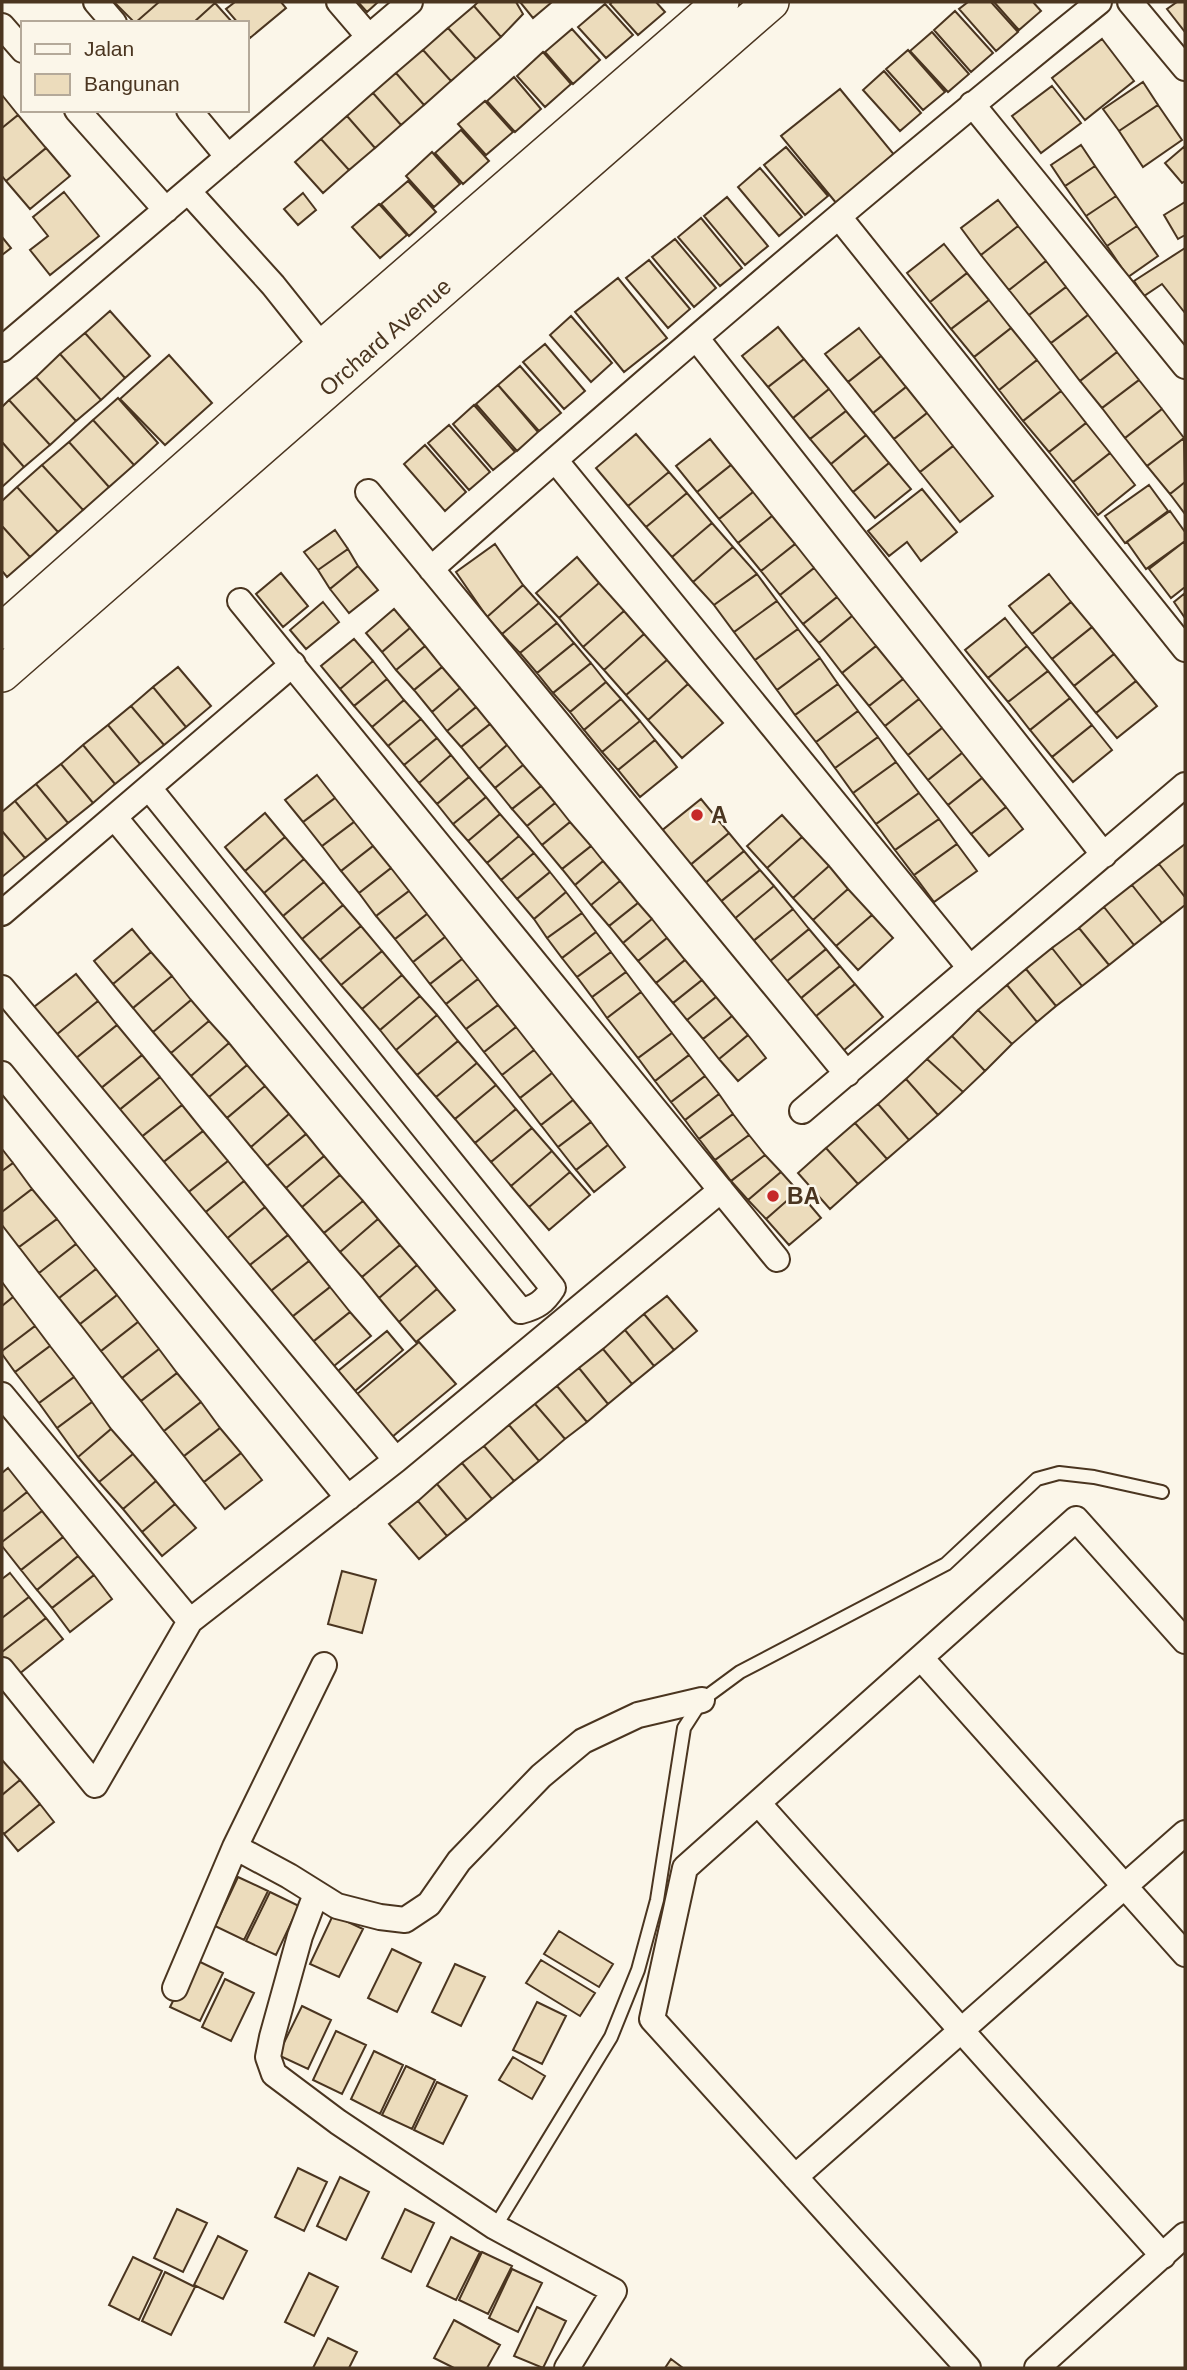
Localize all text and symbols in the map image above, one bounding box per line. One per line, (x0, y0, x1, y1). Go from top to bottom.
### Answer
legend (21, 21, 248, 112)
text: Jalan (84, 37, 134, 60)
text: Bangunan (84, 72, 180, 95)
street label: Orchard Avenue (314, 273, 456, 401)
place label: A (711, 802, 728, 828)
marker: A (689, 807, 705, 823)
place label: BA (787, 1183, 820, 1209)
marker: BA (765, 1188, 781, 1204)

